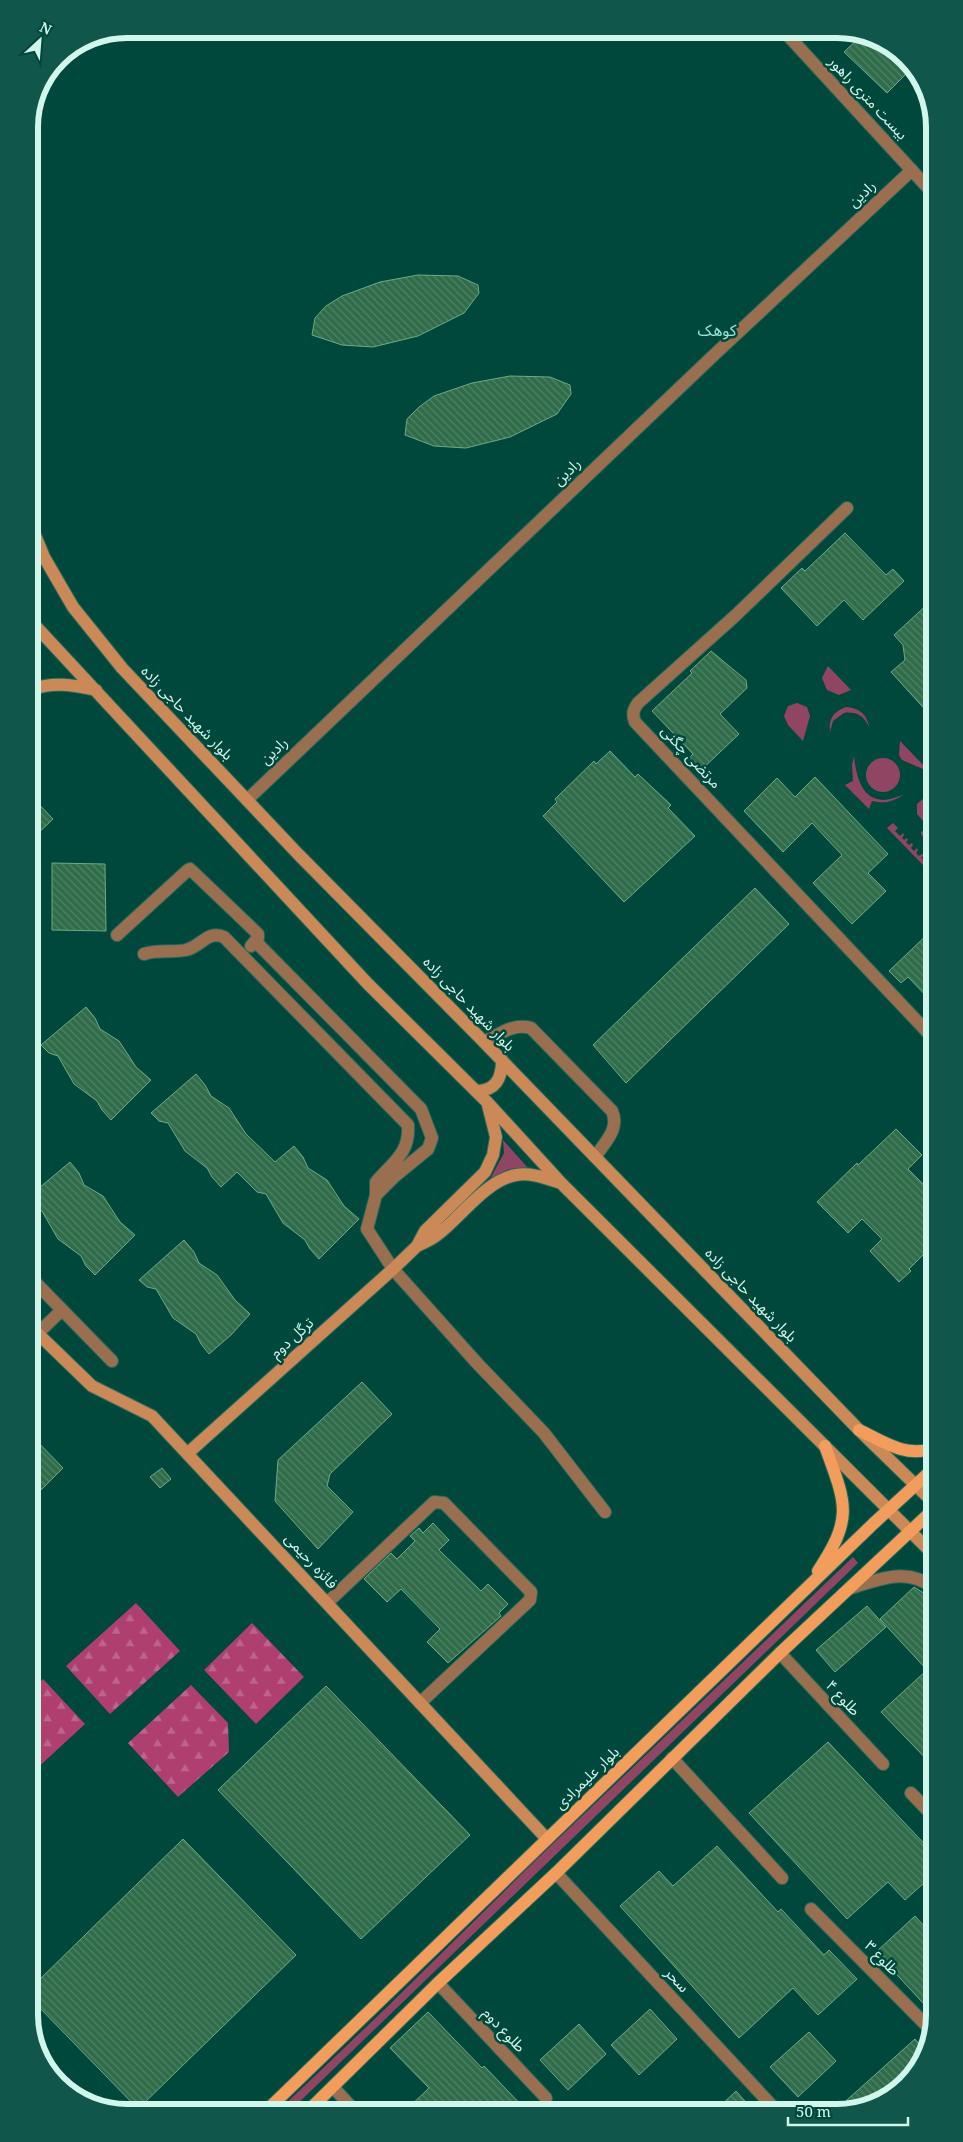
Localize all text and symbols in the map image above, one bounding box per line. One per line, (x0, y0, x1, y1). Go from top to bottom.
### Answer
north arrow (15, 15, 65, 65)
text: N (37, 17, 55, 39)
street label: بیست متری راهور (824, 51, 913, 143)
street label: رادین (843, 175, 880, 211)
district label: کوهک (698, 319, 737, 341)
street label: رادین (548, 453, 585, 489)
street label: بلوار شهید حاجی زاده (137, 661, 238, 764)
street label: مرتضی چگنی (656, 720, 726, 793)
street label: رادین (255, 732, 292, 768)
street label: بلوار شهید حاجی زاده (419, 952, 520, 1055)
street label: بلوار شهید حاجی زاده (701, 1243, 802, 1346)
street label: ترگل دوم (265, 1312, 319, 1364)
street label: فائزه رحیمی (281, 1528, 343, 1593)
street label: طلوع ۴ (820, 1675, 865, 1721)
street label: بلوار علیمرادی (550, 1741, 623, 1813)
street label: طلوع ۳ (859, 1935, 904, 1981)
street label: سحر (660, 1962, 694, 1996)
street label: طلوع دوم (477, 2003, 531, 2058)
scale bar (788, 2094, 908, 2126)
text: 50 m (796, 2101, 831, 2121)

